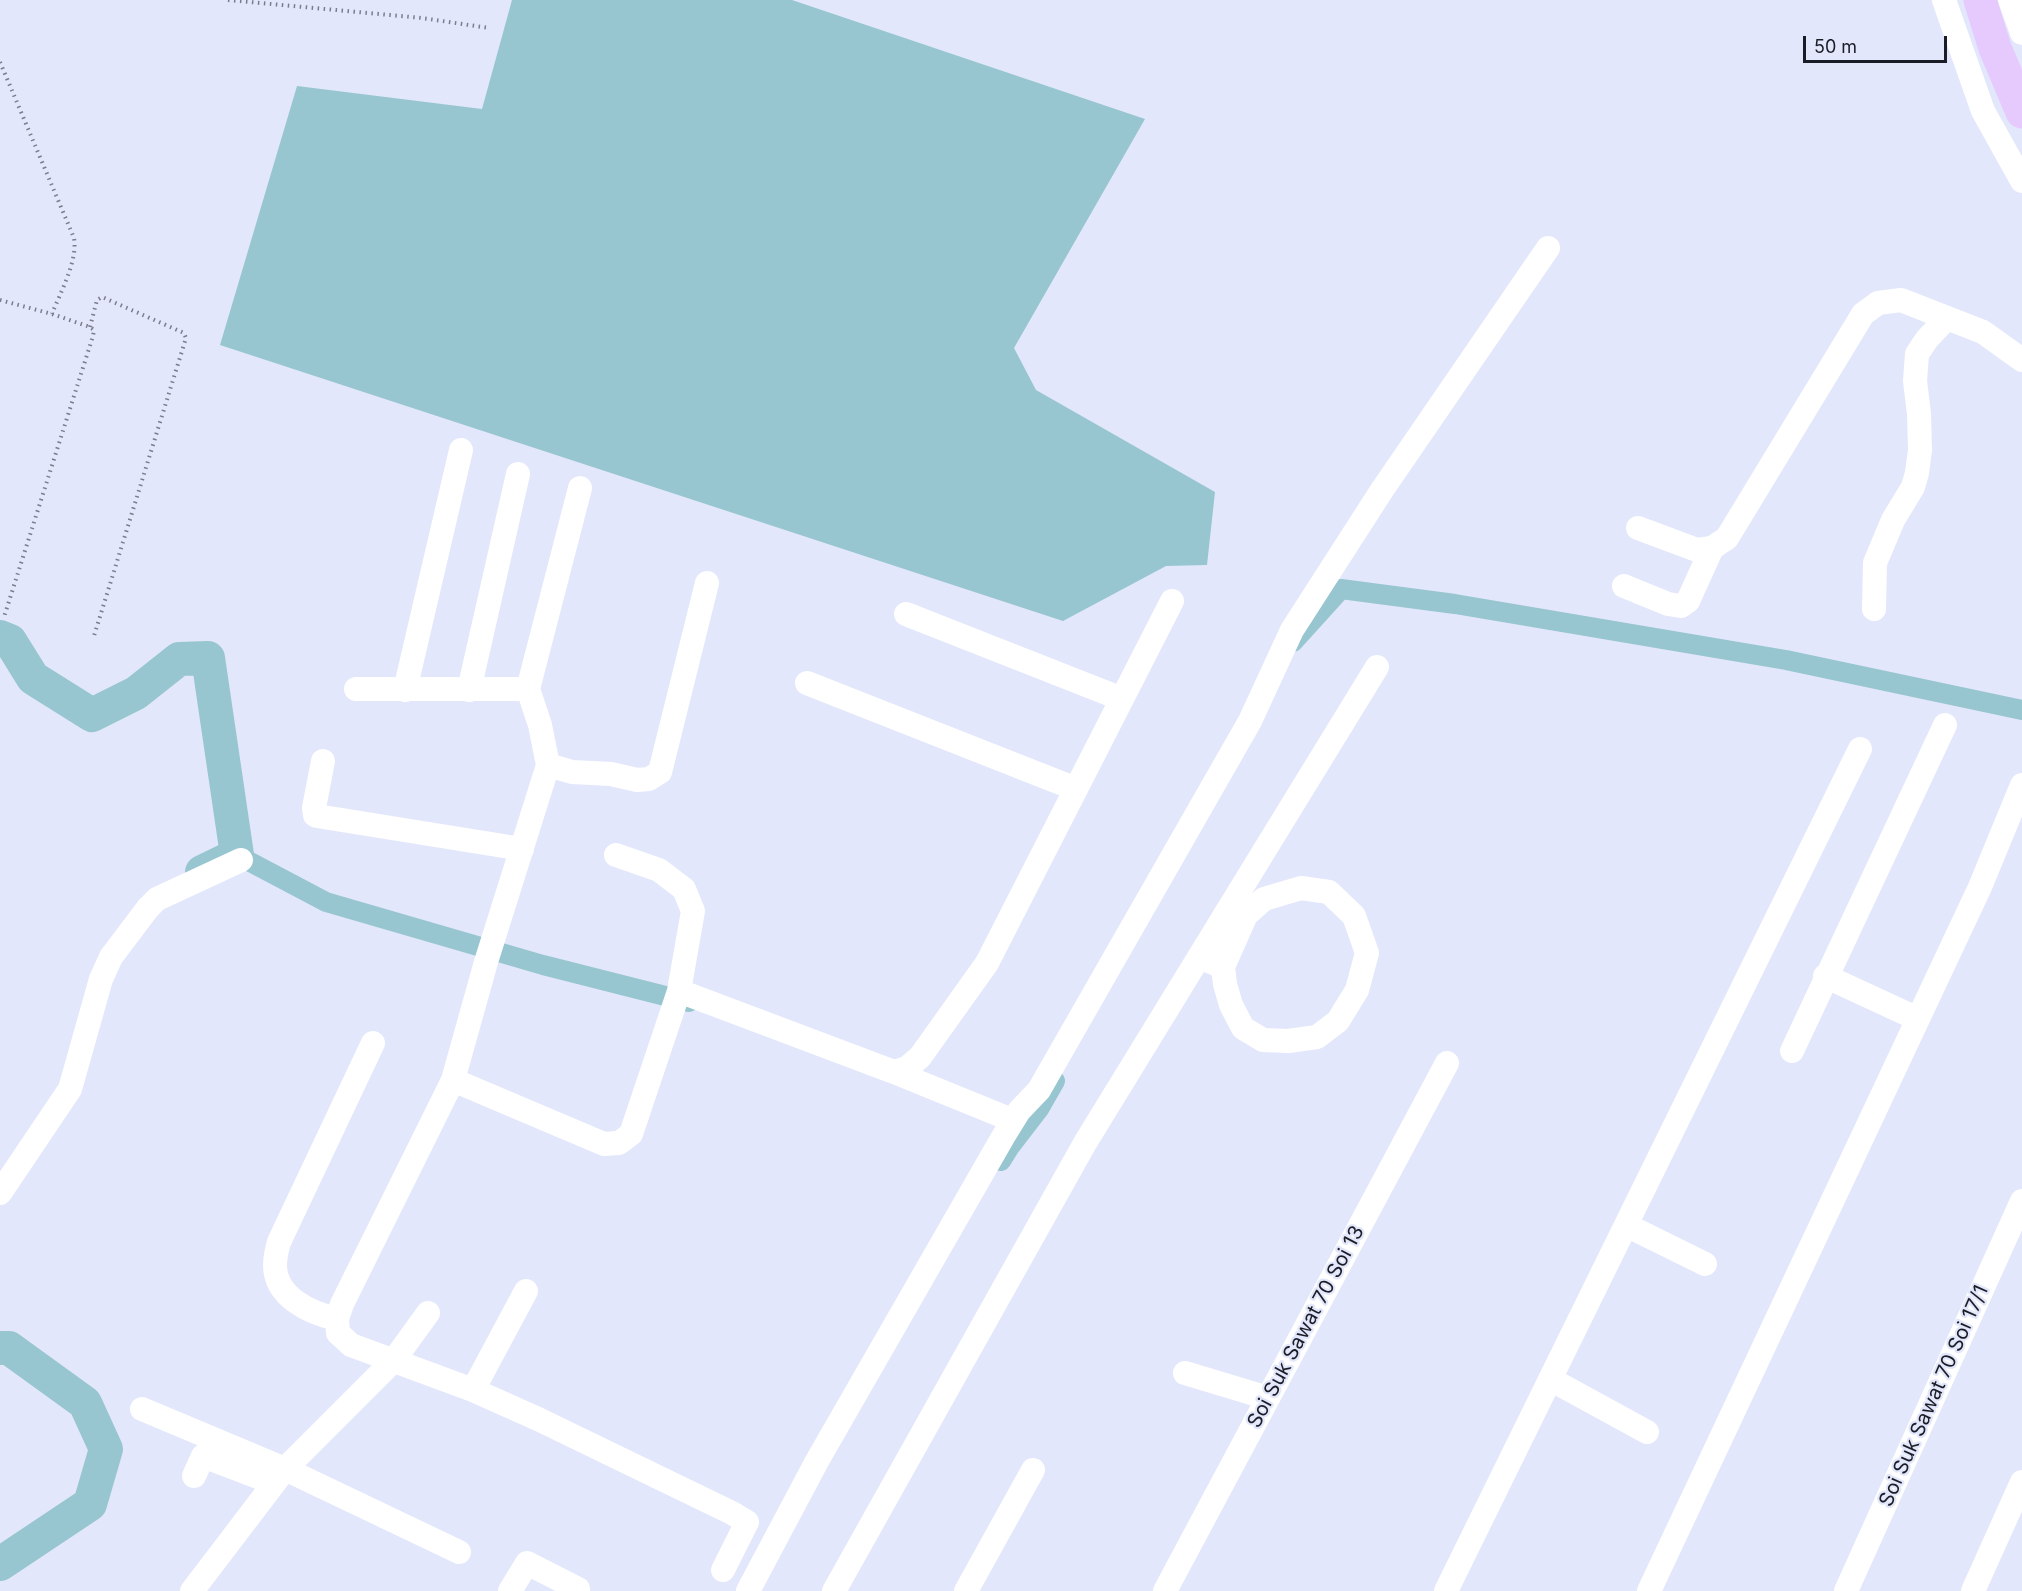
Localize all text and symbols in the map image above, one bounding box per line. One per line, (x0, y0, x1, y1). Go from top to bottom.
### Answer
scale bar (1806, 24, 1950, 62)
text: 50 m (1814, 36, 1857, 57)
street label: Soi Suk Sawat 70 Soi 13 (1242, 1222, 1370, 1432)
street label: Soi Suk Sawat 70 Soi 17/1 (1874, 1282, 1994, 1510)

